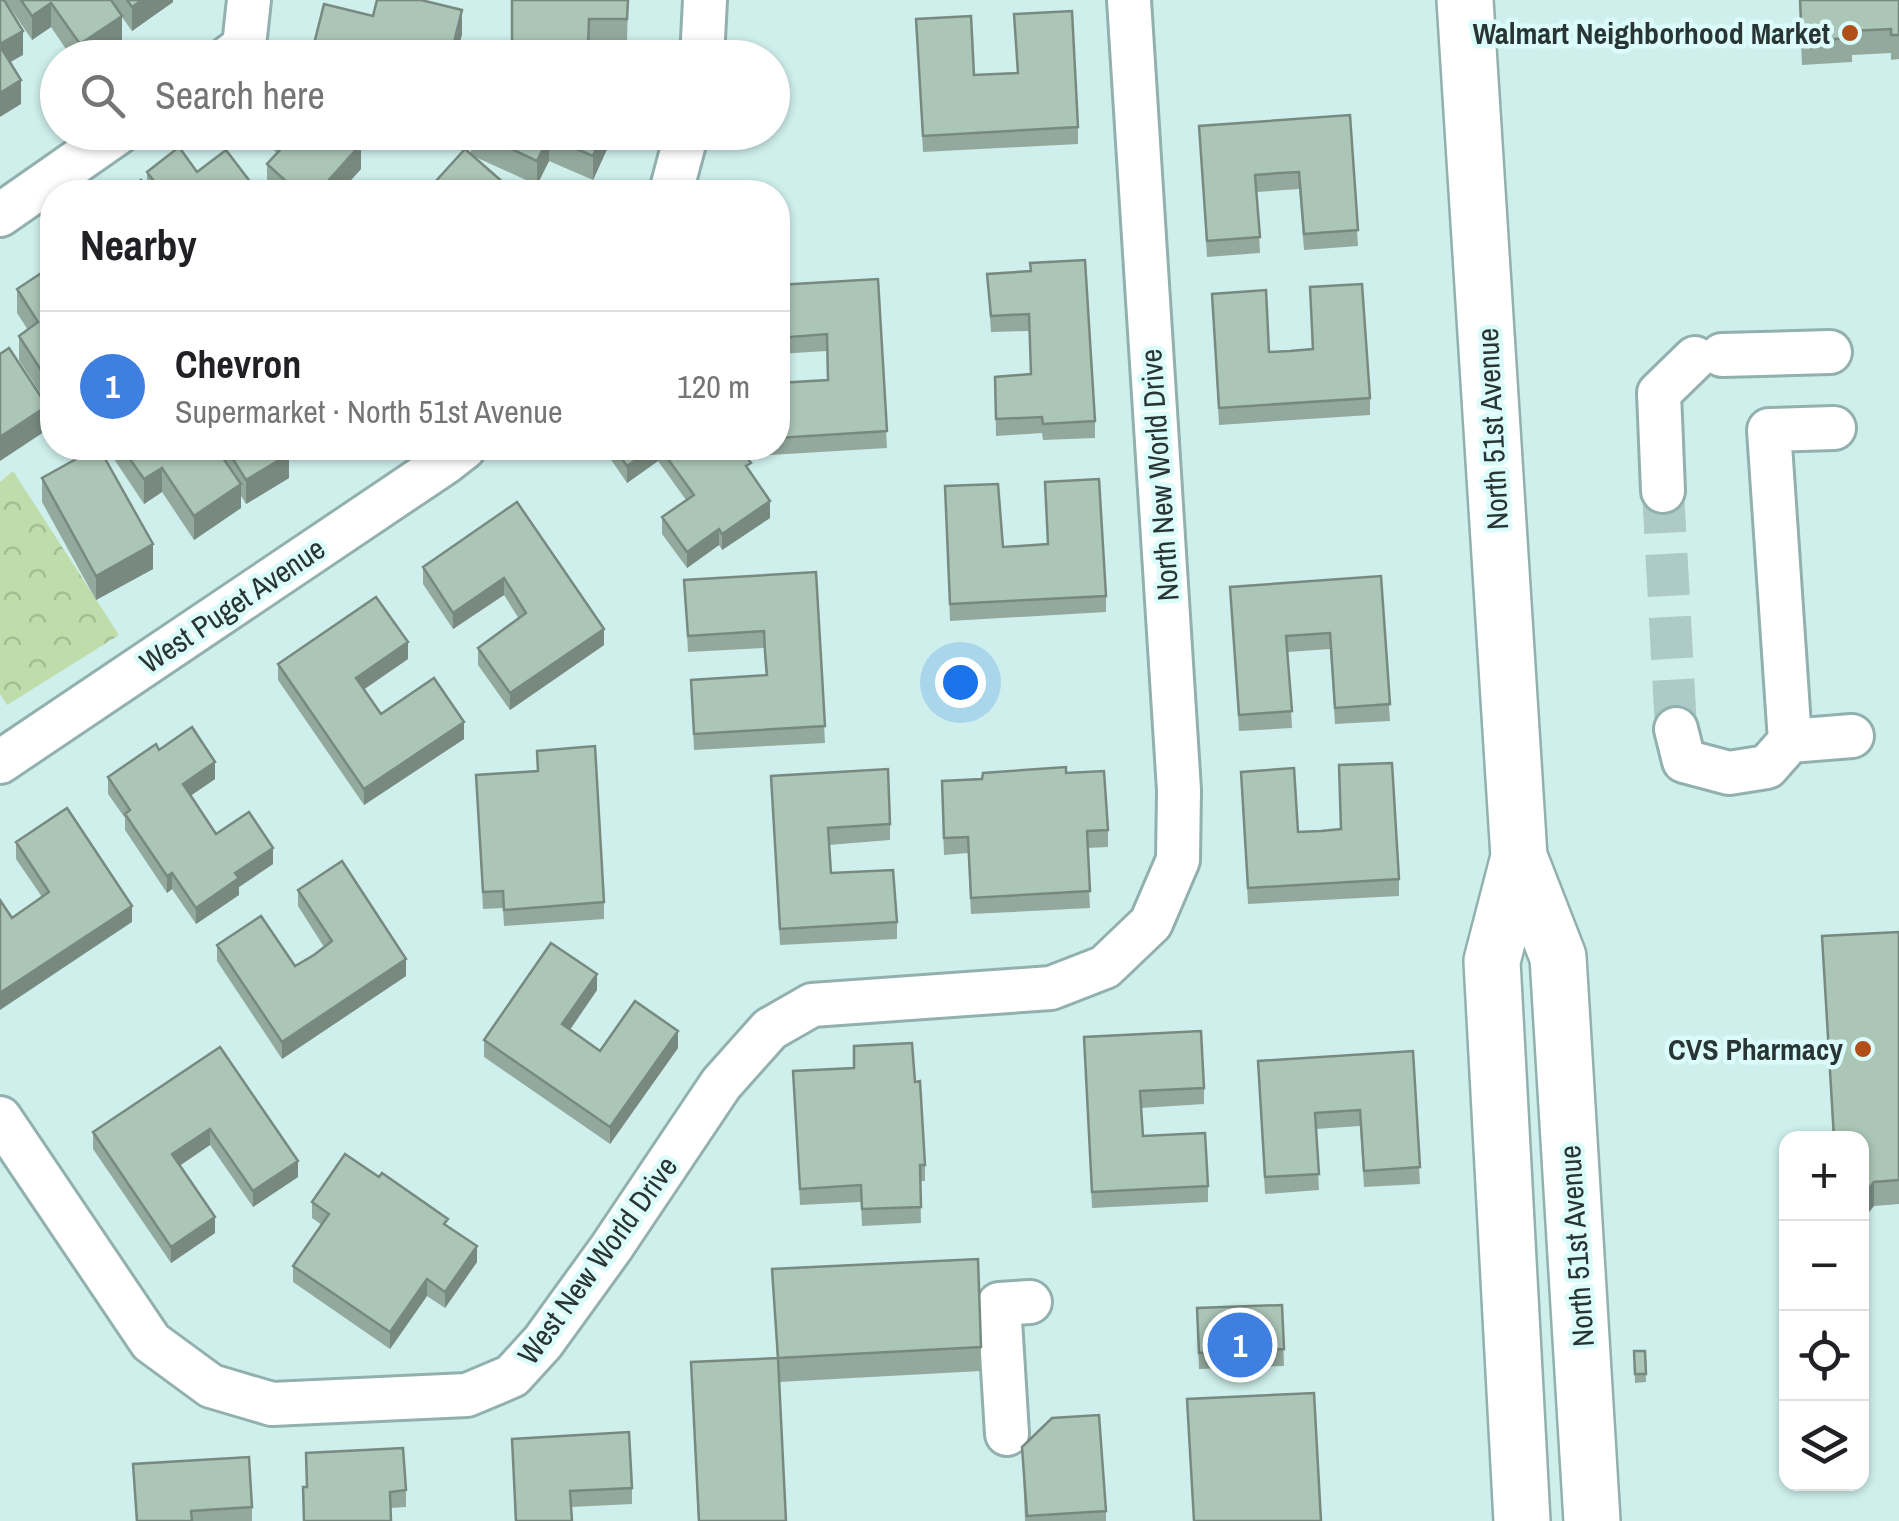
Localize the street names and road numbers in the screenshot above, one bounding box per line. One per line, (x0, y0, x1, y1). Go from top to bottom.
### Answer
street label: North 51st Avenue (1467, 327, 1517, 531)
street label: North New World Drive (1130, 348, 1188, 602)
street label: West Puget Avenue (132, 528, 332, 682)
street label: North 51st Avenue (1549, 1144, 1603, 1348)
street label: West New World Drive (508, 1148, 686, 1372)

